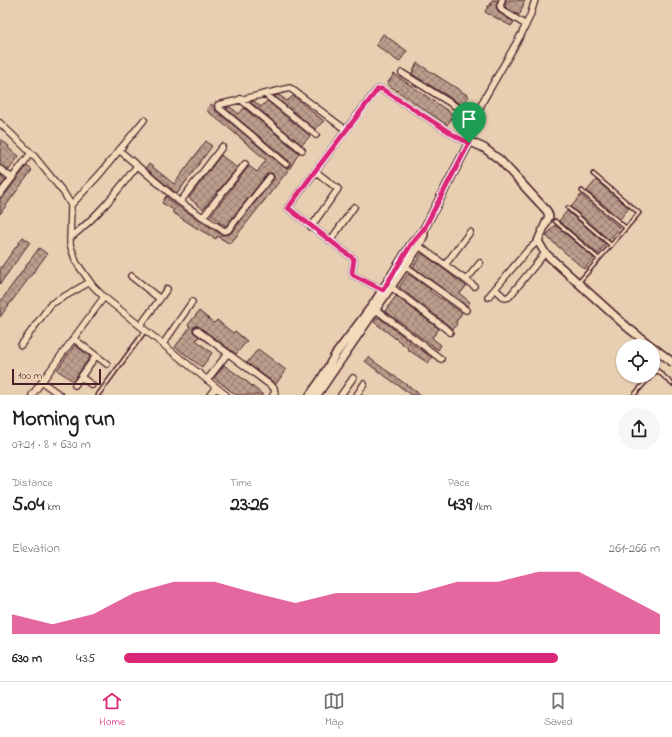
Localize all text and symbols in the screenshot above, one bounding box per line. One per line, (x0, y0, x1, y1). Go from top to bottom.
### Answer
pin (452, 102, 486, 143)
icon: arrive (458, 108, 480, 130)
map controls (616, 339, 660, 383)
button: locate (616, 339, 660, 383)
scale bar (12, 367, 101, 386)
text: 100 m (18, 368, 42, 384)
text: Morning run (12, 404, 115, 436)
button: share (618, 408, 660, 450)
text: 07:21 · 8 × 630 m (12, 435, 91, 454)
text: Distance (12, 475, 53, 491)
text: Time (230, 475, 252, 491)
text: Pace (448, 475, 469, 491)
text: 5.04 (12, 491, 44, 520)
text: 23:26 (230, 491, 269, 520)
text: 4:39 (448, 491, 472, 520)
text: km (44, 499, 61, 515)
text: /km (472, 499, 492, 515)
text: Elevation (12, 539, 60, 558)
text: 261–266 m (609, 539, 660, 558)
text: 630 m (12, 649, 42, 668)
text: 4:35 (76, 649, 95, 668)
tab: Home (99, 690, 125, 730)
tab: Map (323, 690, 345, 730)
tab: Saved (544, 690, 573, 730)

